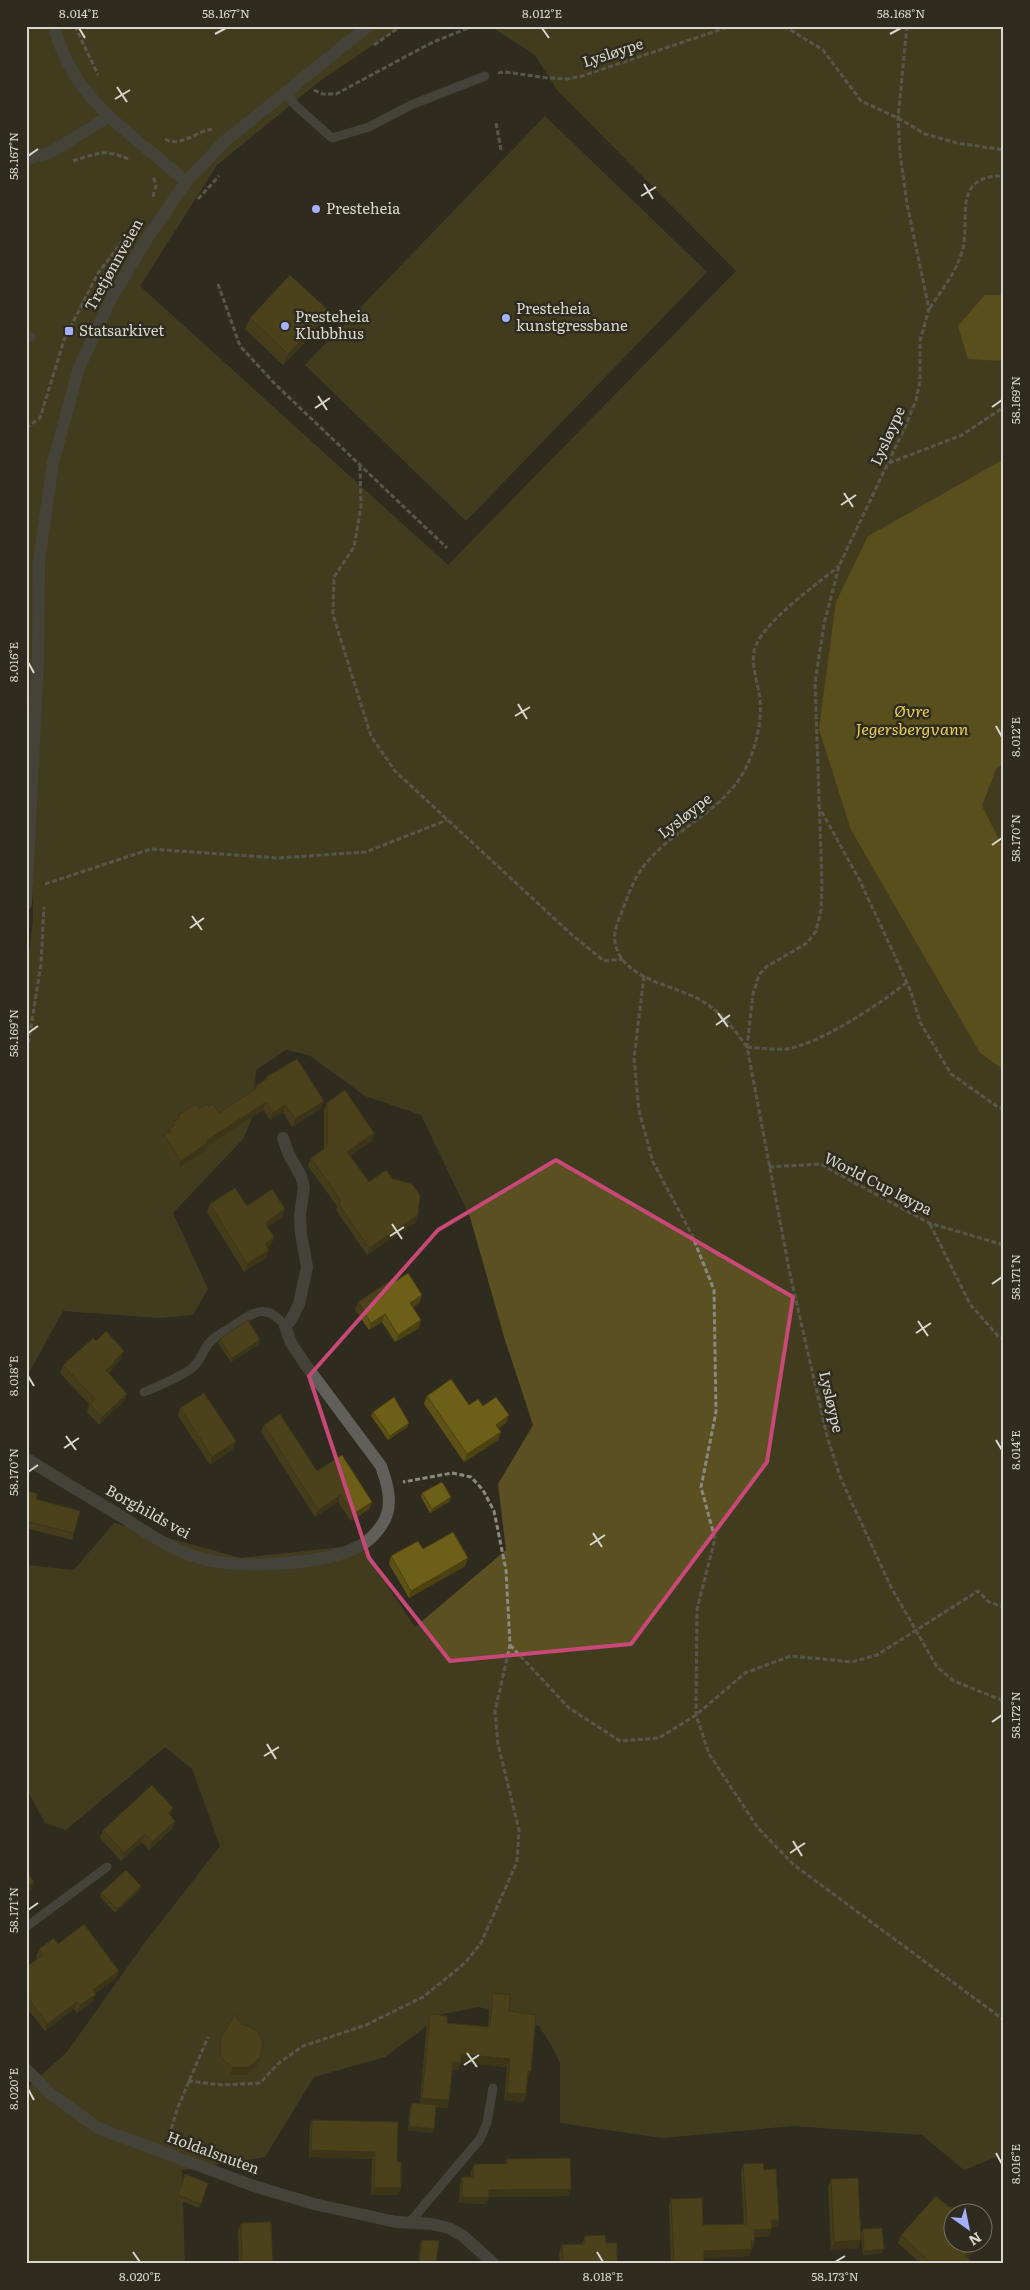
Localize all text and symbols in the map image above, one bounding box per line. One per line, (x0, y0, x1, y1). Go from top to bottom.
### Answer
text: 8.014°E (59, 4, 99, 22)
text: 58.167°N (202, 4, 250, 22)
text: 8.012°E (522, 4, 562, 22)
text: 58.168°N (877, 4, 925, 22)
street label: Lysløype (579, 31, 646, 72)
text: 58.167°N (4, 132, 22, 180)
place label: Presteheia (326, 196, 401, 219)
marker: Presteheia (310, 203, 322, 215)
street label: Tretjønnveien (78, 214, 148, 315)
place label: Presteheia kunstgressbane (516, 296, 628, 336)
place label: Presteheia Klubbhus (295, 304, 370, 344)
marker: Presteheia kunstgressbane (500, 312, 512, 324)
place label: Statsarkivet (79, 318, 164, 341)
marker: Presteheia Klubbhus (279, 320, 291, 332)
marker: Statsarkivet (63, 325, 75, 337)
text: 58.169°N (1006, 376, 1024, 424)
street label: Lysløype (863, 402, 910, 469)
text: 8.016°E (4, 641, 22, 682)
water label: Øvre Jegersbergvann (856, 698, 969, 740)
text: 8.012°E (1006, 717, 1024, 757)
street label: Lysløype (652, 786, 716, 843)
text: 58.170°N (1006, 814, 1024, 862)
text: 58.169°N (4, 1009, 22, 1057)
street label: World Cup løypa (820, 1145, 938, 1220)
text: 58.171°N (1006, 1254, 1024, 1300)
text: 8.018°E (4, 1355, 22, 1396)
street label: Lysløype (814, 1369, 851, 1435)
text: 8.014°E (1006, 1430, 1024, 1470)
text: 58.170°N (4, 1448, 22, 1496)
street label: Borghilds vei (102, 1478, 195, 1544)
text: 58.172°N (1006, 1691, 1024, 1739)
text: 58.171°N (4, 1887, 22, 1933)
text: 8.020°E (4, 2068, 22, 2110)
street label: Holdalsnuten (164, 2124, 263, 2179)
text: 8.016°E (1006, 2143, 1024, 2184)
north arrow (942, 2202, 992, 2252)
text: N (965, 2228, 986, 2251)
text: 8.020°E (119, 2267, 161, 2285)
text: 8.018°E (583, 2267, 624, 2285)
text: 58.173°N (811, 2267, 859, 2285)

